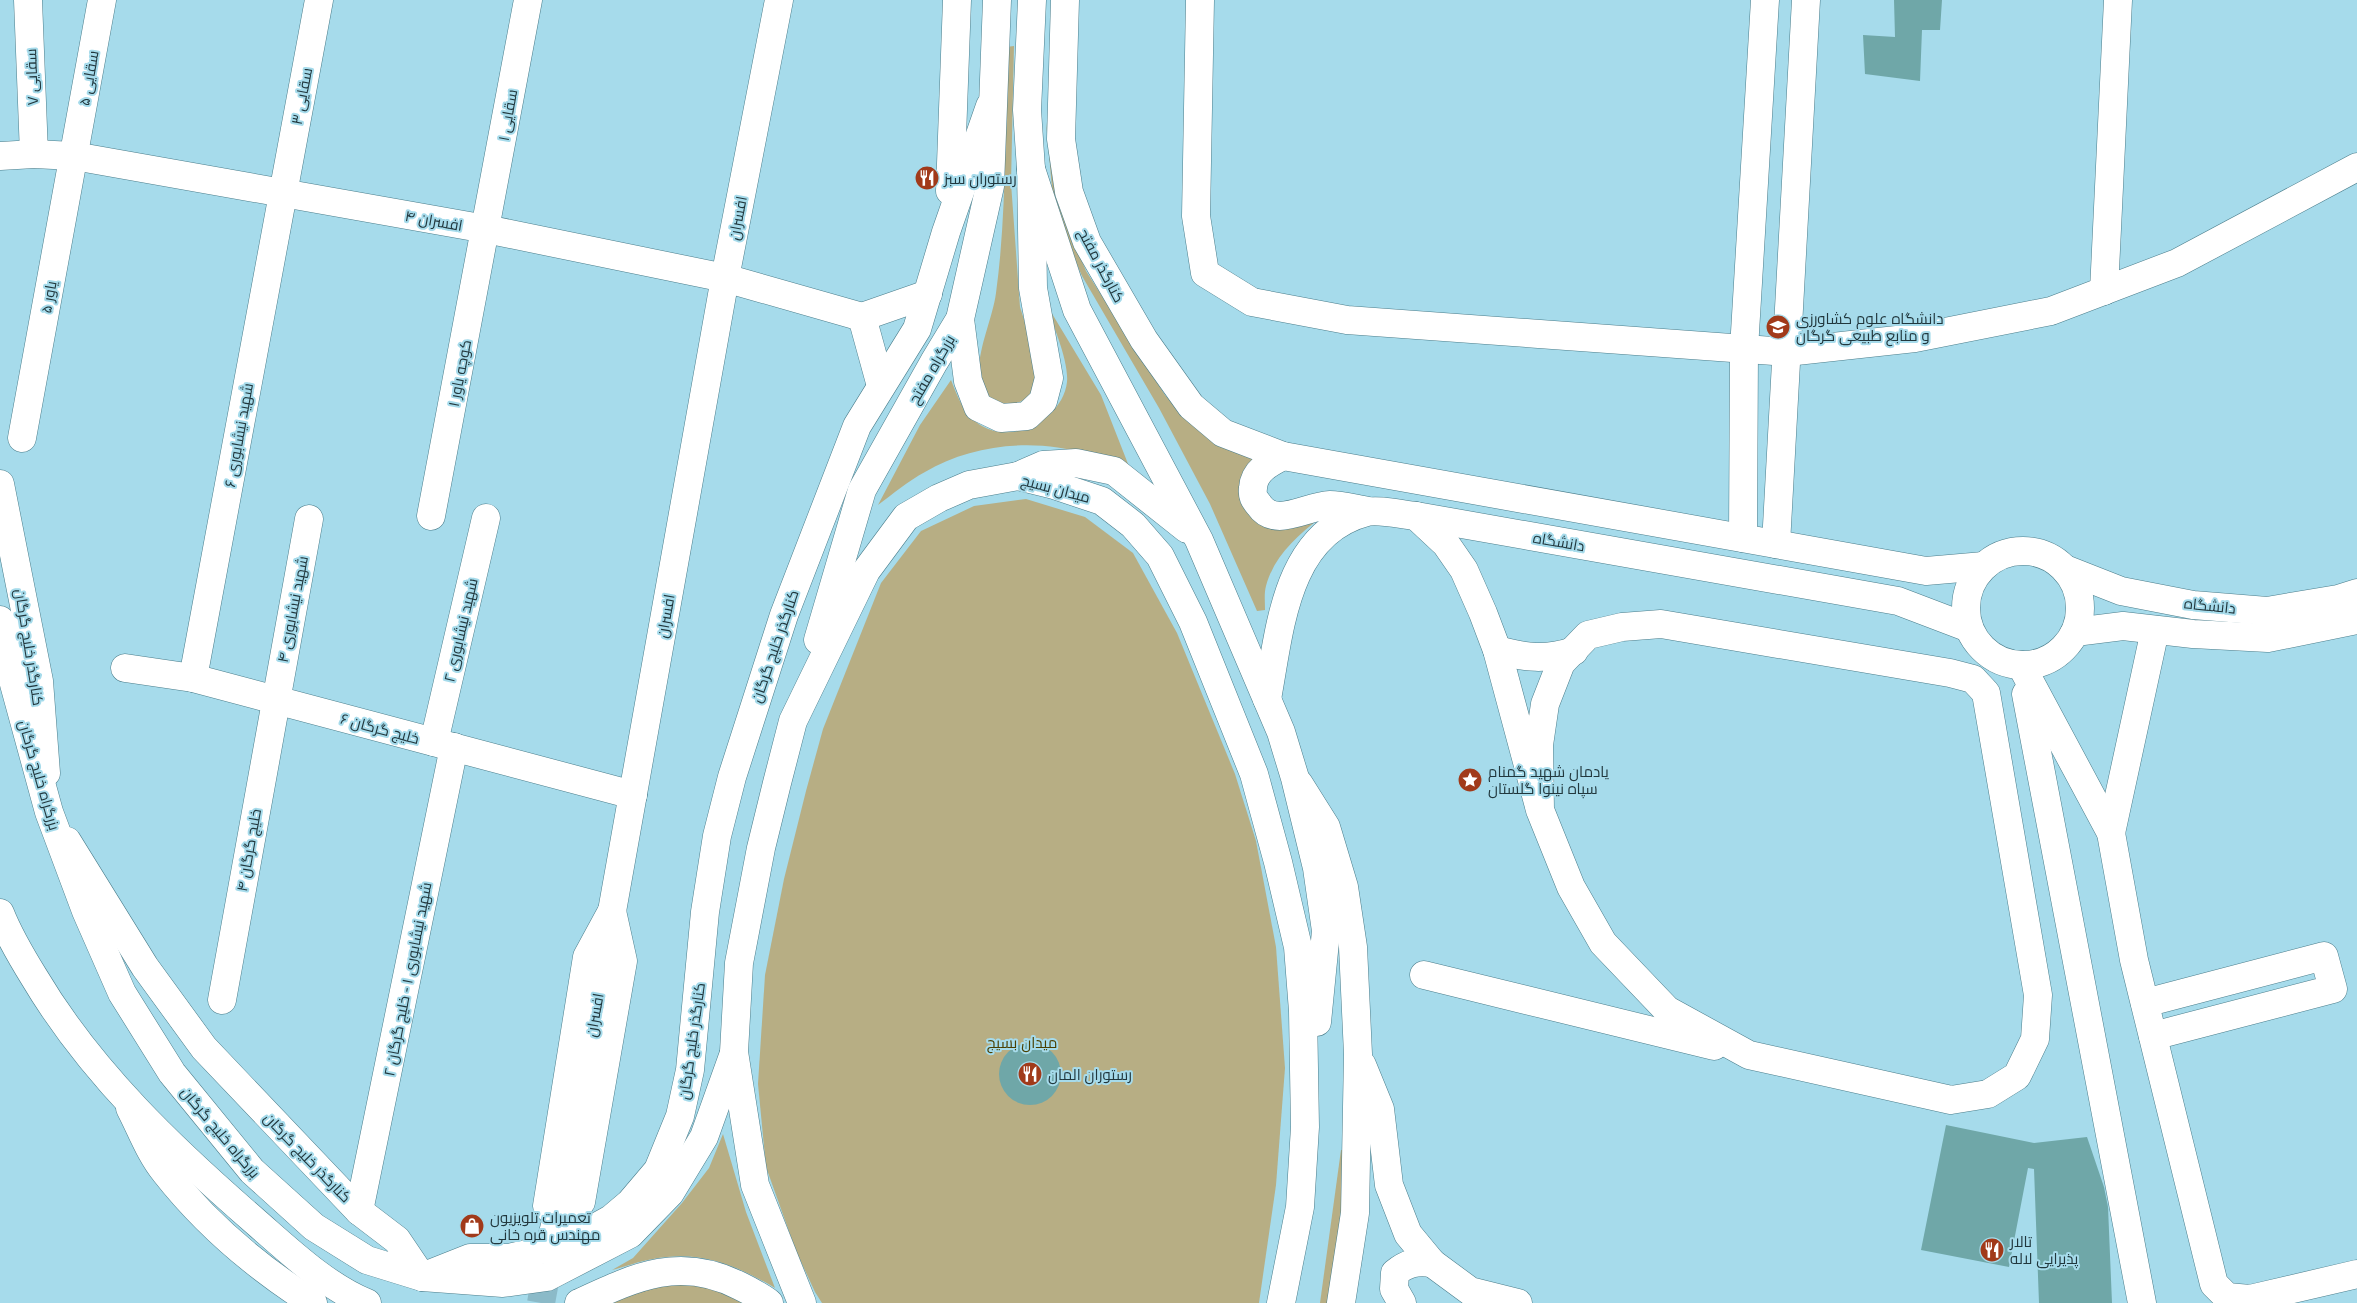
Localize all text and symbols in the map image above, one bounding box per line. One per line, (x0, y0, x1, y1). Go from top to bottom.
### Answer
street label: سقایی ۷ (20, 48, 43, 106)
street label: سقایی ۵ (73, 49, 104, 107)
street label: سقایی ۳ (286, 66, 317, 126)
street label: سقایی ۱ (493, 88, 522, 143)
restaurant icon: رستوران سبز (914, 165, 940, 191)
place label: رستوران سبز (943, 168, 1017, 189)
street label: افسران (723, 194, 752, 242)
street label: افسران ۴ (403, 205, 464, 236)
street label: کنارگذر مفتح (1072, 224, 1130, 306)
street label: یاور ۵ (35, 279, 61, 315)
place label: دانشگاه علوم کشاورزی و منابع طبیعی گرگان (1796, 308, 1944, 347)
school or university icon: دانشگاه علوم کشاورزی و منابع طبیعی گرگان (1765, 314, 1791, 340)
street label: بزرگراه مفتح (903, 331, 961, 408)
street label: کوچه یاور ۱ (443, 338, 476, 408)
street label: شهید نیشابوری ۶ (219, 381, 258, 489)
street label: میدان بسیج (1019, 469, 1093, 509)
street label: دانشگاه (1532, 527, 1586, 555)
street label: شهید نیشابوری ۴ (272, 554, 313, 664)
street label: شهید نیشابوری ۲ (438, 576, 483, 684)
street label: کنارگذر خلیج گرگان (9, 587, 49, 707)
street label: کنارگذر خلیج گرگان (745, 587, 805, 706)
street label: افسران (651, 592, 680, 640)
street label: دانشگاه (2183, 592, 2237, 618)
street label: خلیج گرگان ۶ (338, 708, 422, 750)
street label: بزرگراه خلیج گرگان (13, 718, 65, 833)
place label: یادمان شهید گمنام سپاه نینوا گلستان (1488, 761, 1609, 799)
place icon: یادمان شهید گمنام سپاه نینوا گلستان (1457, 767, 1483, 793)
street label: خلیج گرگان ۴ (231, 807, 267, 893)
street label: شهید نیشابوری ۱ - خلیج گرگان ۲ (378, 880, 438, 1078)
street label: کنارگذر خلیج گرگان (673, 981, 711, 1101)
street label: افسران (580, 991, 609, 1039)
park label: میدان بسیج (987, 1032, 1057, 1054)
restaurant icon: رستوران المان (1017, 1061, 1043, 1087)
place label: رستوران المان (1048, 1064, 1132, 1085)
street label: بزرگراه خلیج گرگان (175, 1082, 265, 1183)
street label: کنارگذر خلیج گرگان (258, 1108, 356, 1208)
place label: تعمیرات تلویزیون مهندس قره خانی (490, 1207, 600, 1245)
shop icon: تعمیرات تلویزیون مهندس قره خانی (459, 1213, 485, 1239)
place label: تالار پذیرایی لاله (2009, 1231, 2078, 1269)
restaurant icon: تالار پذیرایی لاله (1979, 1237, 2005, 1263)

